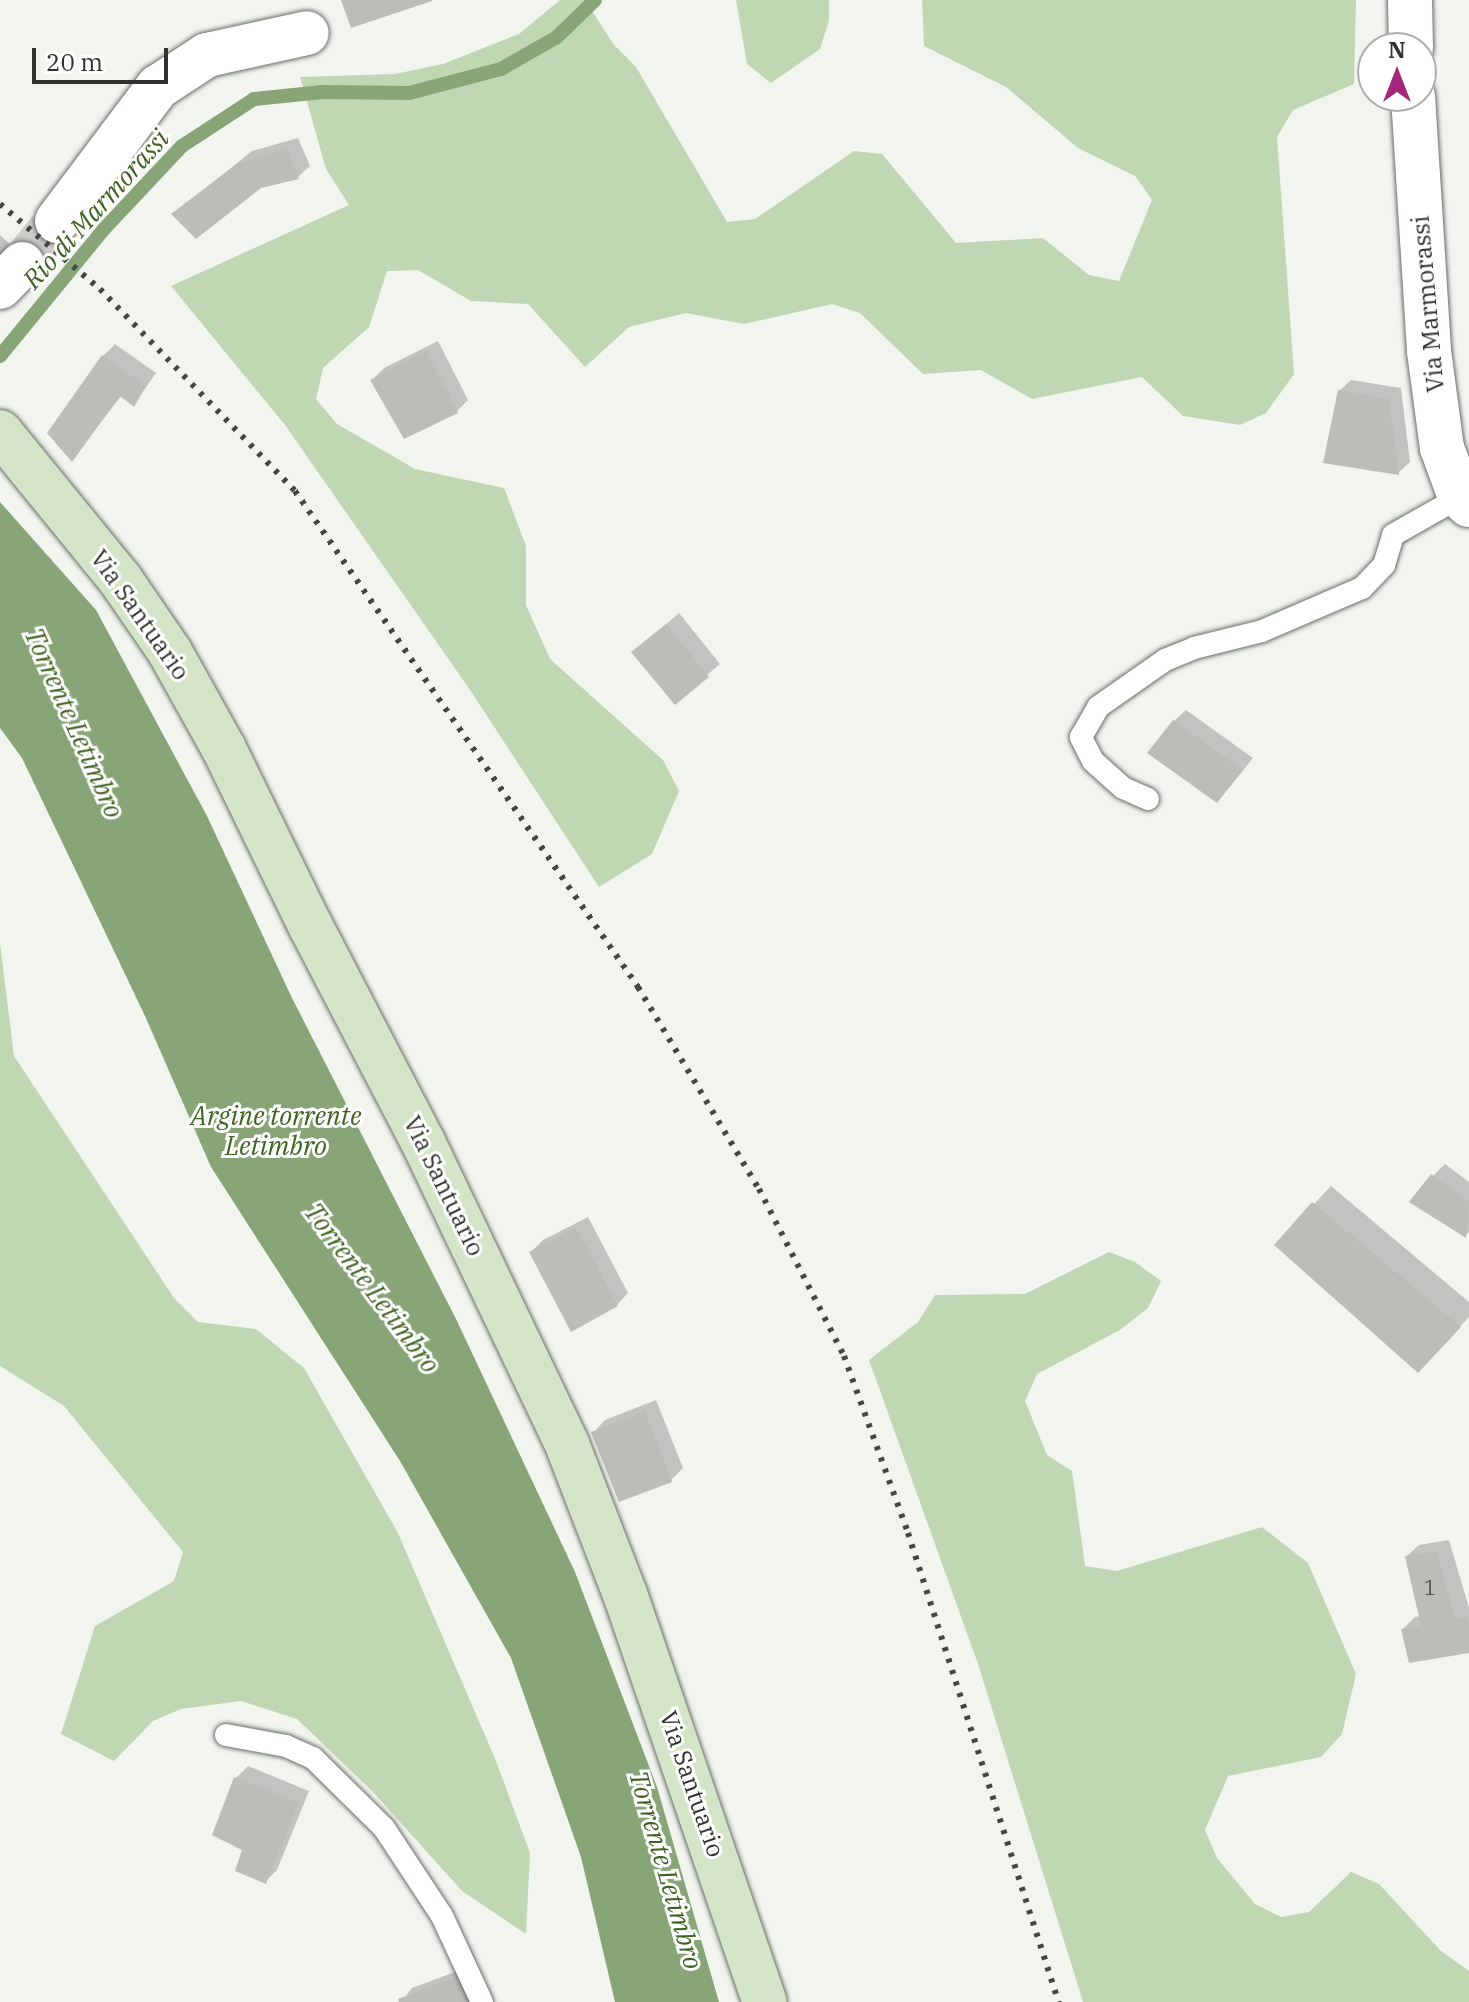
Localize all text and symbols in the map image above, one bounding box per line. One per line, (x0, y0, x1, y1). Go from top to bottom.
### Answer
scale bar (36, 32, 172, 82)
north arrow (1357, 32, 1437, 112)
text: N (1388, 35, 1406, 64)
text: 20 m (46, 46, 103, 78)
water label: Rio di Marmorassi (17, 123, 175, 295)
street label: Via Marmorassi (1406, 214, 1450, 394)
street label: Via Santuario (84, 544, 196, 686)
water label: Torrente Letimbro (18, 623, 130, 823)
water label: Argine torrente Letimbro (190, 1100, 362, 1162)
street label: Via Santuario (398, 1111, 490, 1261)
water label: Torrente Letimbro (298, 1197, 446, 1379)
house number: 1 (1424, 1575, 1436, 1599)
street label: Via Santuario (654, 1707, 730, 1861)
water label: Torrente Letimbro (623, 1767, 709, 1973)

